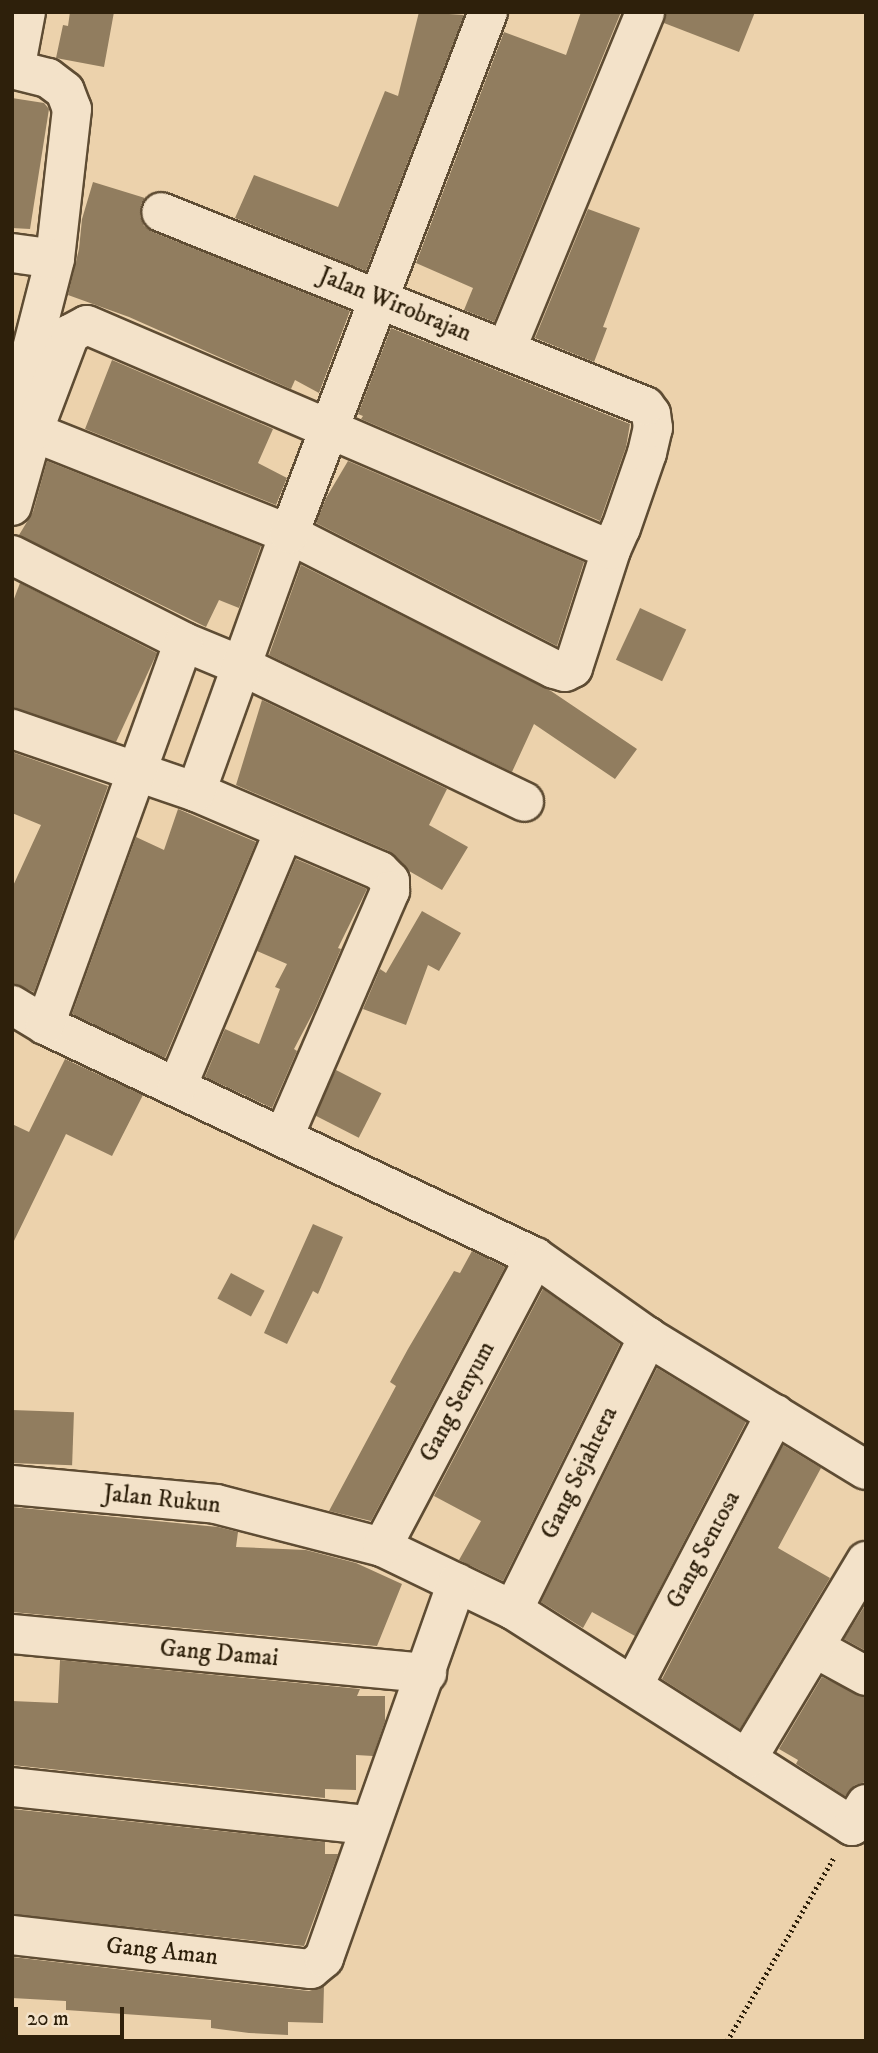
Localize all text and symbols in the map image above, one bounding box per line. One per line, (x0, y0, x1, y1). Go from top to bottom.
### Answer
street label: Jalan Wirobrajan (315, 261, 475, 349)
street label: Gang Senyum (414, 1337, 502, 1467)
street label: Gang Sejahtera (535, 1402, 625, 1544)
street label: Jalan Rukun (102, 1480, 222, 1520)
street label: Gang Sentosa (661, 1486, 747, 1614)
street label: Gang Damai (159, 1634, 279, 1674)
street label: Gang Aman (105, 1932, 219, 1972)
scale bar (18, 1994, 128, 2038)
text: 20 m (27, 2006, 69, 2032)

